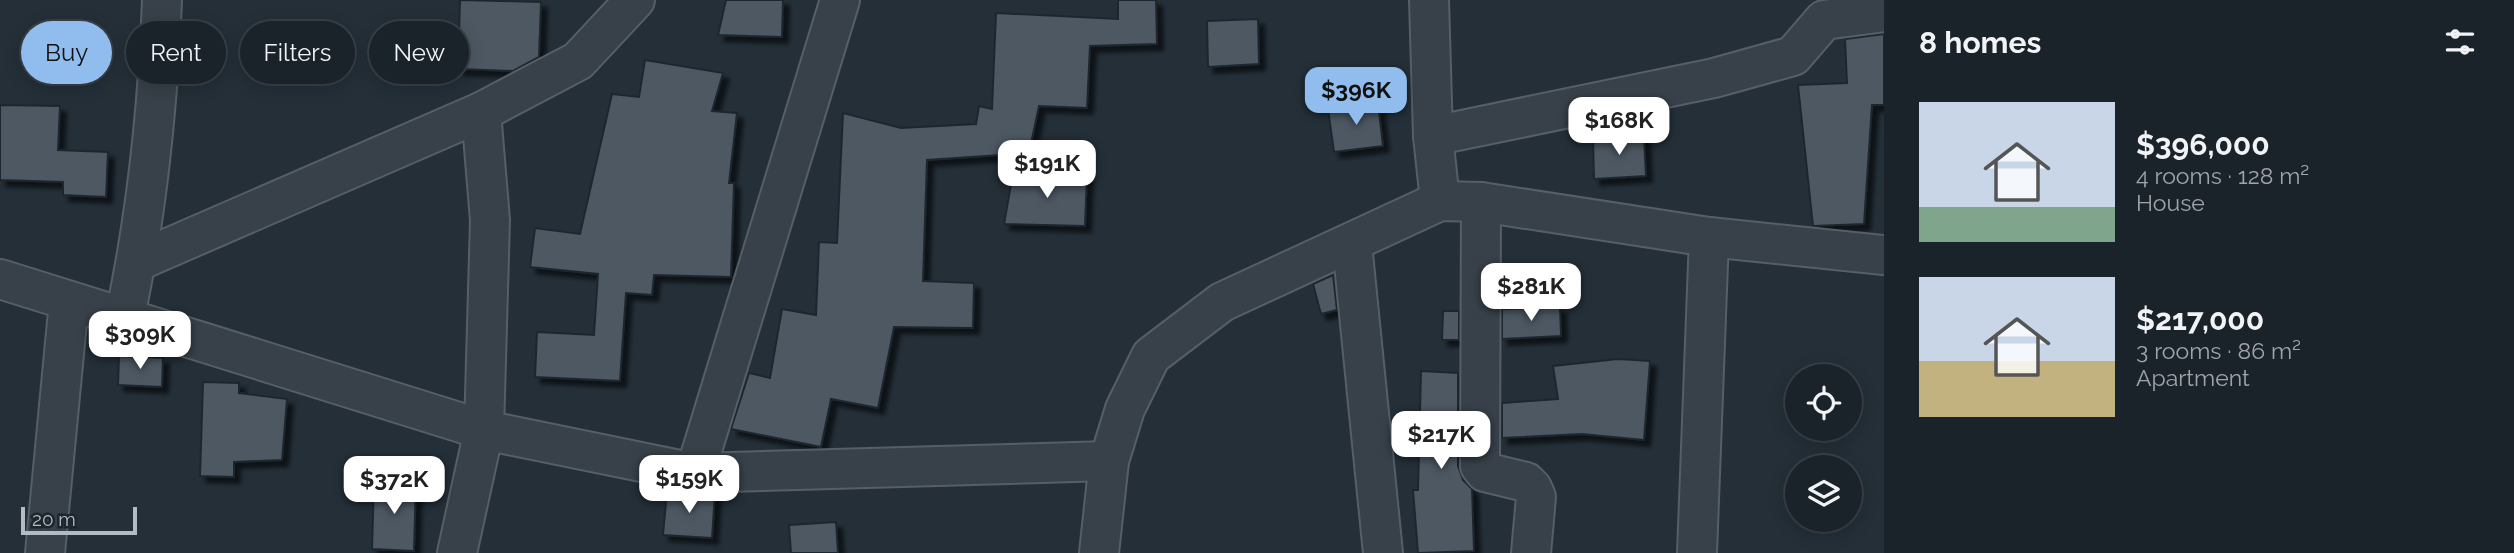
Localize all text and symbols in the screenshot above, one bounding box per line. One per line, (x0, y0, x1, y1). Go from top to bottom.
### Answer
chip: Buy (21, 21, 112, 84)
chip: Rent (126, 21, 226, 84)
chip: Filters (240, 21, 355, 84)
chip: New (369, 21, 469, 84)
icon: filters (2441, 23, 2479, 61)
text: 8 homes (1919, 25, 2041, 60)
pin: $396K (1307, 68, 1405, 127)
text: $396K (1321, 76, 1391, 103)
pin: $168K (1570, 97, 1668, 157)
text: $168K (1584, 106, 1654, 133)
text: $396,000 (2136, 127, 2270, 162)
icon: home (1975, 130, 2059, 214)
pin: $191K (998, 140, 1096, 200)
text: $191K (1014, 149, 1080, 176)
text: 4 rooms · 128 m² (2136, 162, 2309, 189)
text: House (2136, 189, 2205, 216)
pin: $281K (1482, 264, 1580, 323)
text: $281K (1497, 272, 1565, 299)
text: $217,000 (2136, 302, 2264, 337)
icon: home (1975, 305, 2059, 389)
pin: $309K (91, 312, 189, 371)
text: $309K (105, 320, 175, 347)
text: 3 rooms · 86 m² (2136, 337, 2301, 364)
map controls (1785, 364, 1862, 532)
button: locate (1785, 364, 1862, 441)
text: Apartment (2136, 364, 2250, 391)
pin: $217K (1392, 412, 1490, 471)
text: $217K (1407, 420, 1475, 447)
button: layers (1785, 455, 1862, 532)
pin: $372K (345, 456, 443, 516)
pin: $159K (640, 456, 738, 515)
text: $159K (655, 464, 723, 491)
text: $372K (360, 465, 428, 492)
scale bar (21, 504, 136, 536)
text: 20 m (32, 508, 76, 530)

